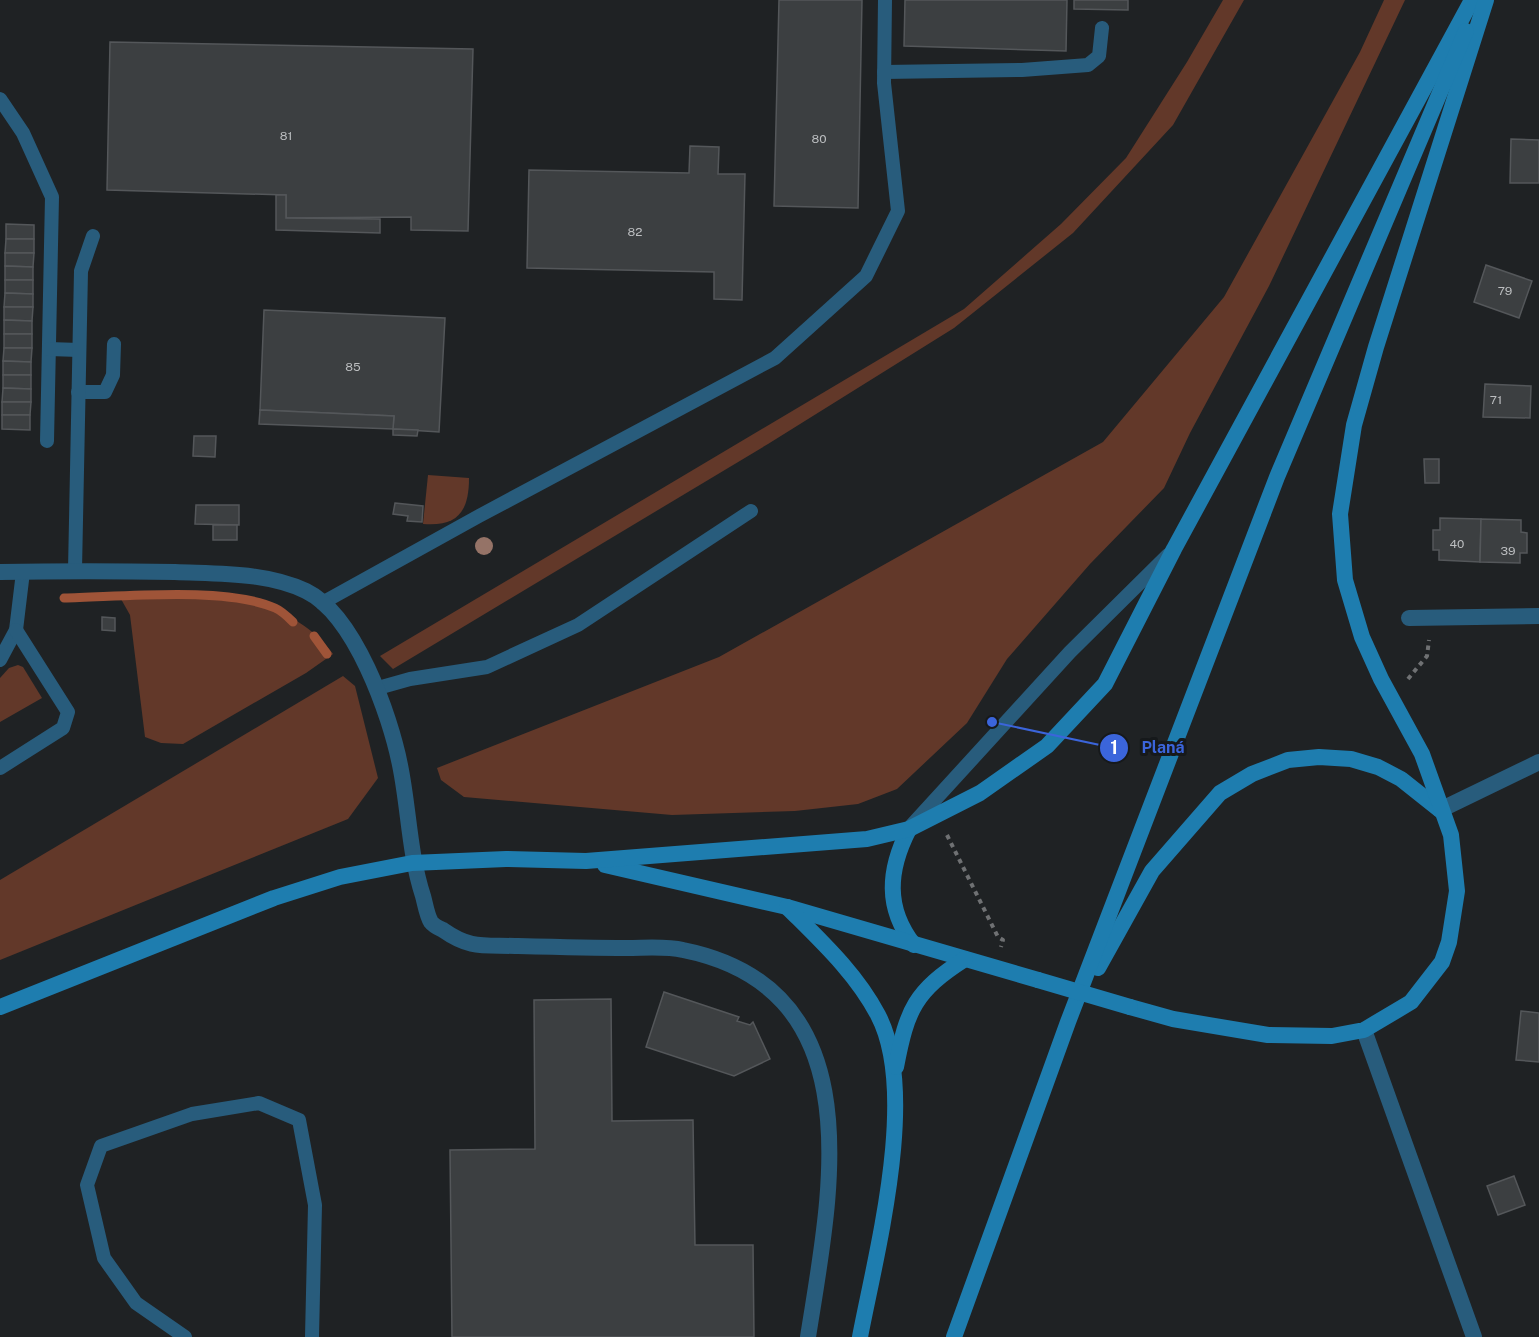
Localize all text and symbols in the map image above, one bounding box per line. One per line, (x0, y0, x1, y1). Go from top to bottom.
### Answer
house number: 81 (280, 129, 292, 143)
house number: 80 (811, 132, 827, 146)
house number: 82 (628, 225, 642, 239)
house number: 79 (1498, 284, 1512, 298)
house number: 85 (345, 360, 361, 374)
house number: 71 (1490, 393, 1502, 407)
house number: 40 (1450, 537, 1464, 551)
house number: 39 (1501, 544, 1515, 558)
callout: Planá (1099, 731, 1196, 765)
text: 1 (1110, 737, 1118, 758)
text: Planá (1141, 738, 1185, 757)

